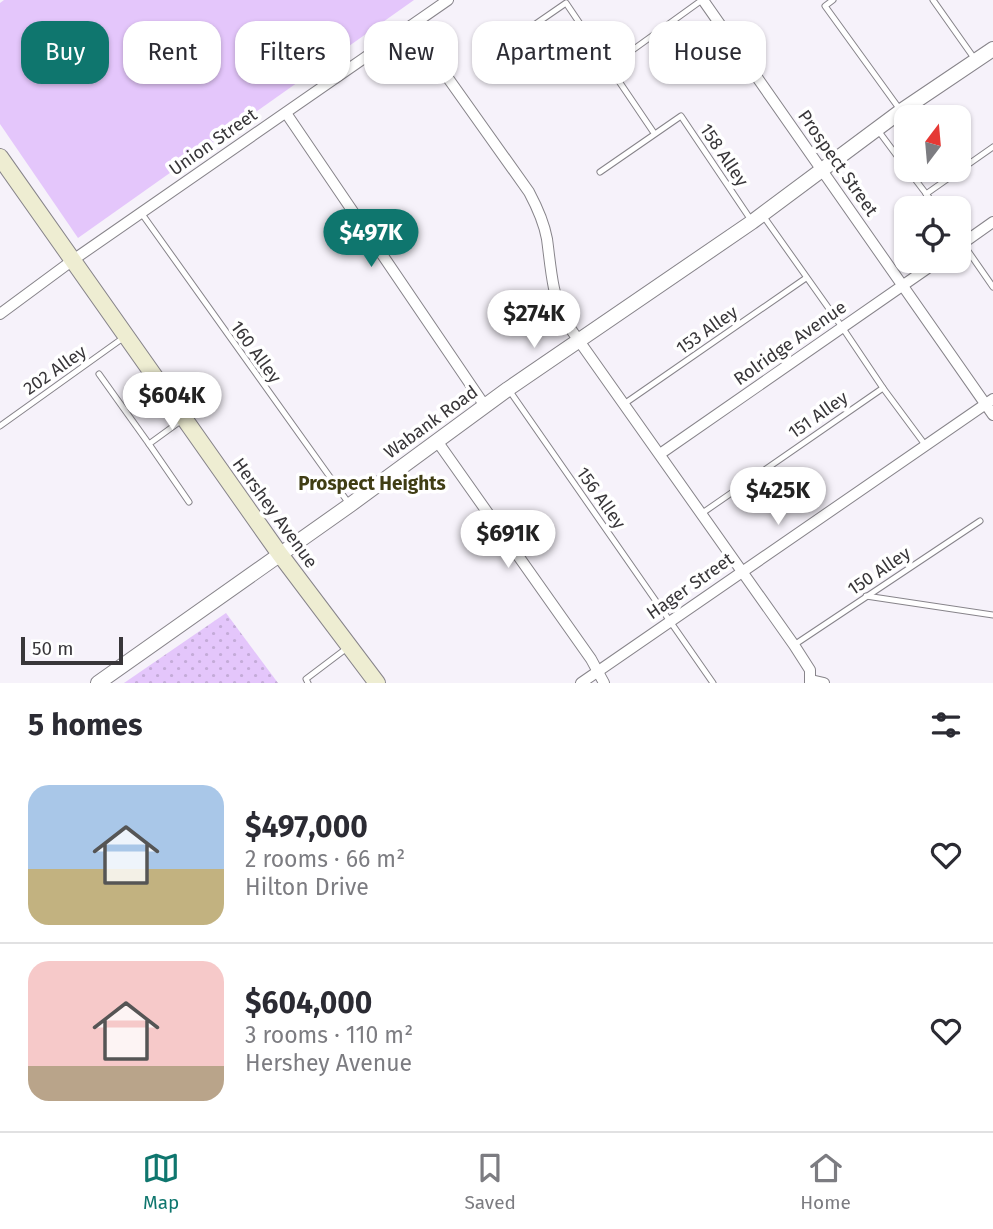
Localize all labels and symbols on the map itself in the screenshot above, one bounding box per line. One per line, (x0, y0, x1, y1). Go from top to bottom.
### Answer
street label: Union Street (165, 103, 262, 180)
north arrow (894, 105, 971, 182)
street label: Prospect Street (793, 106, 883, 221)
street label: 158 Alley (695, 119, 753, 191)
pin: $497K (322, 210, 420, 269)
pin: $274K (485, 290, 583, 350)
street label: Rolridge Avenue (729, 296, 851, 390)
street label: 153 Alley (672, 301, 742, 359)
street label: 160 Alley (226, 317, 286, 388)
street label: 202 Alley (19, 340, 91, 400)
pin: $604K (123, 372, 221, 432)
street label: Wabank Road (380, 381, 482, 463)
street label: 151 Alley (784, 386, 852, 443)
street label: Hershey Avenue (228, 454, 322, 572)
street label: 156 Alley (572, 463, 630, 533)
pin: $425K (729, 468, 827, 527)
district label: Prospect Heights (298, 472, 446, 495)
pin: $691K (459, 510, 557, 570)
street label: 150 Alley (843, 542, 915, 600)
street label: Hager Street (642, 548, 738, 624)
scale bar (21, 634, 122, 666)

